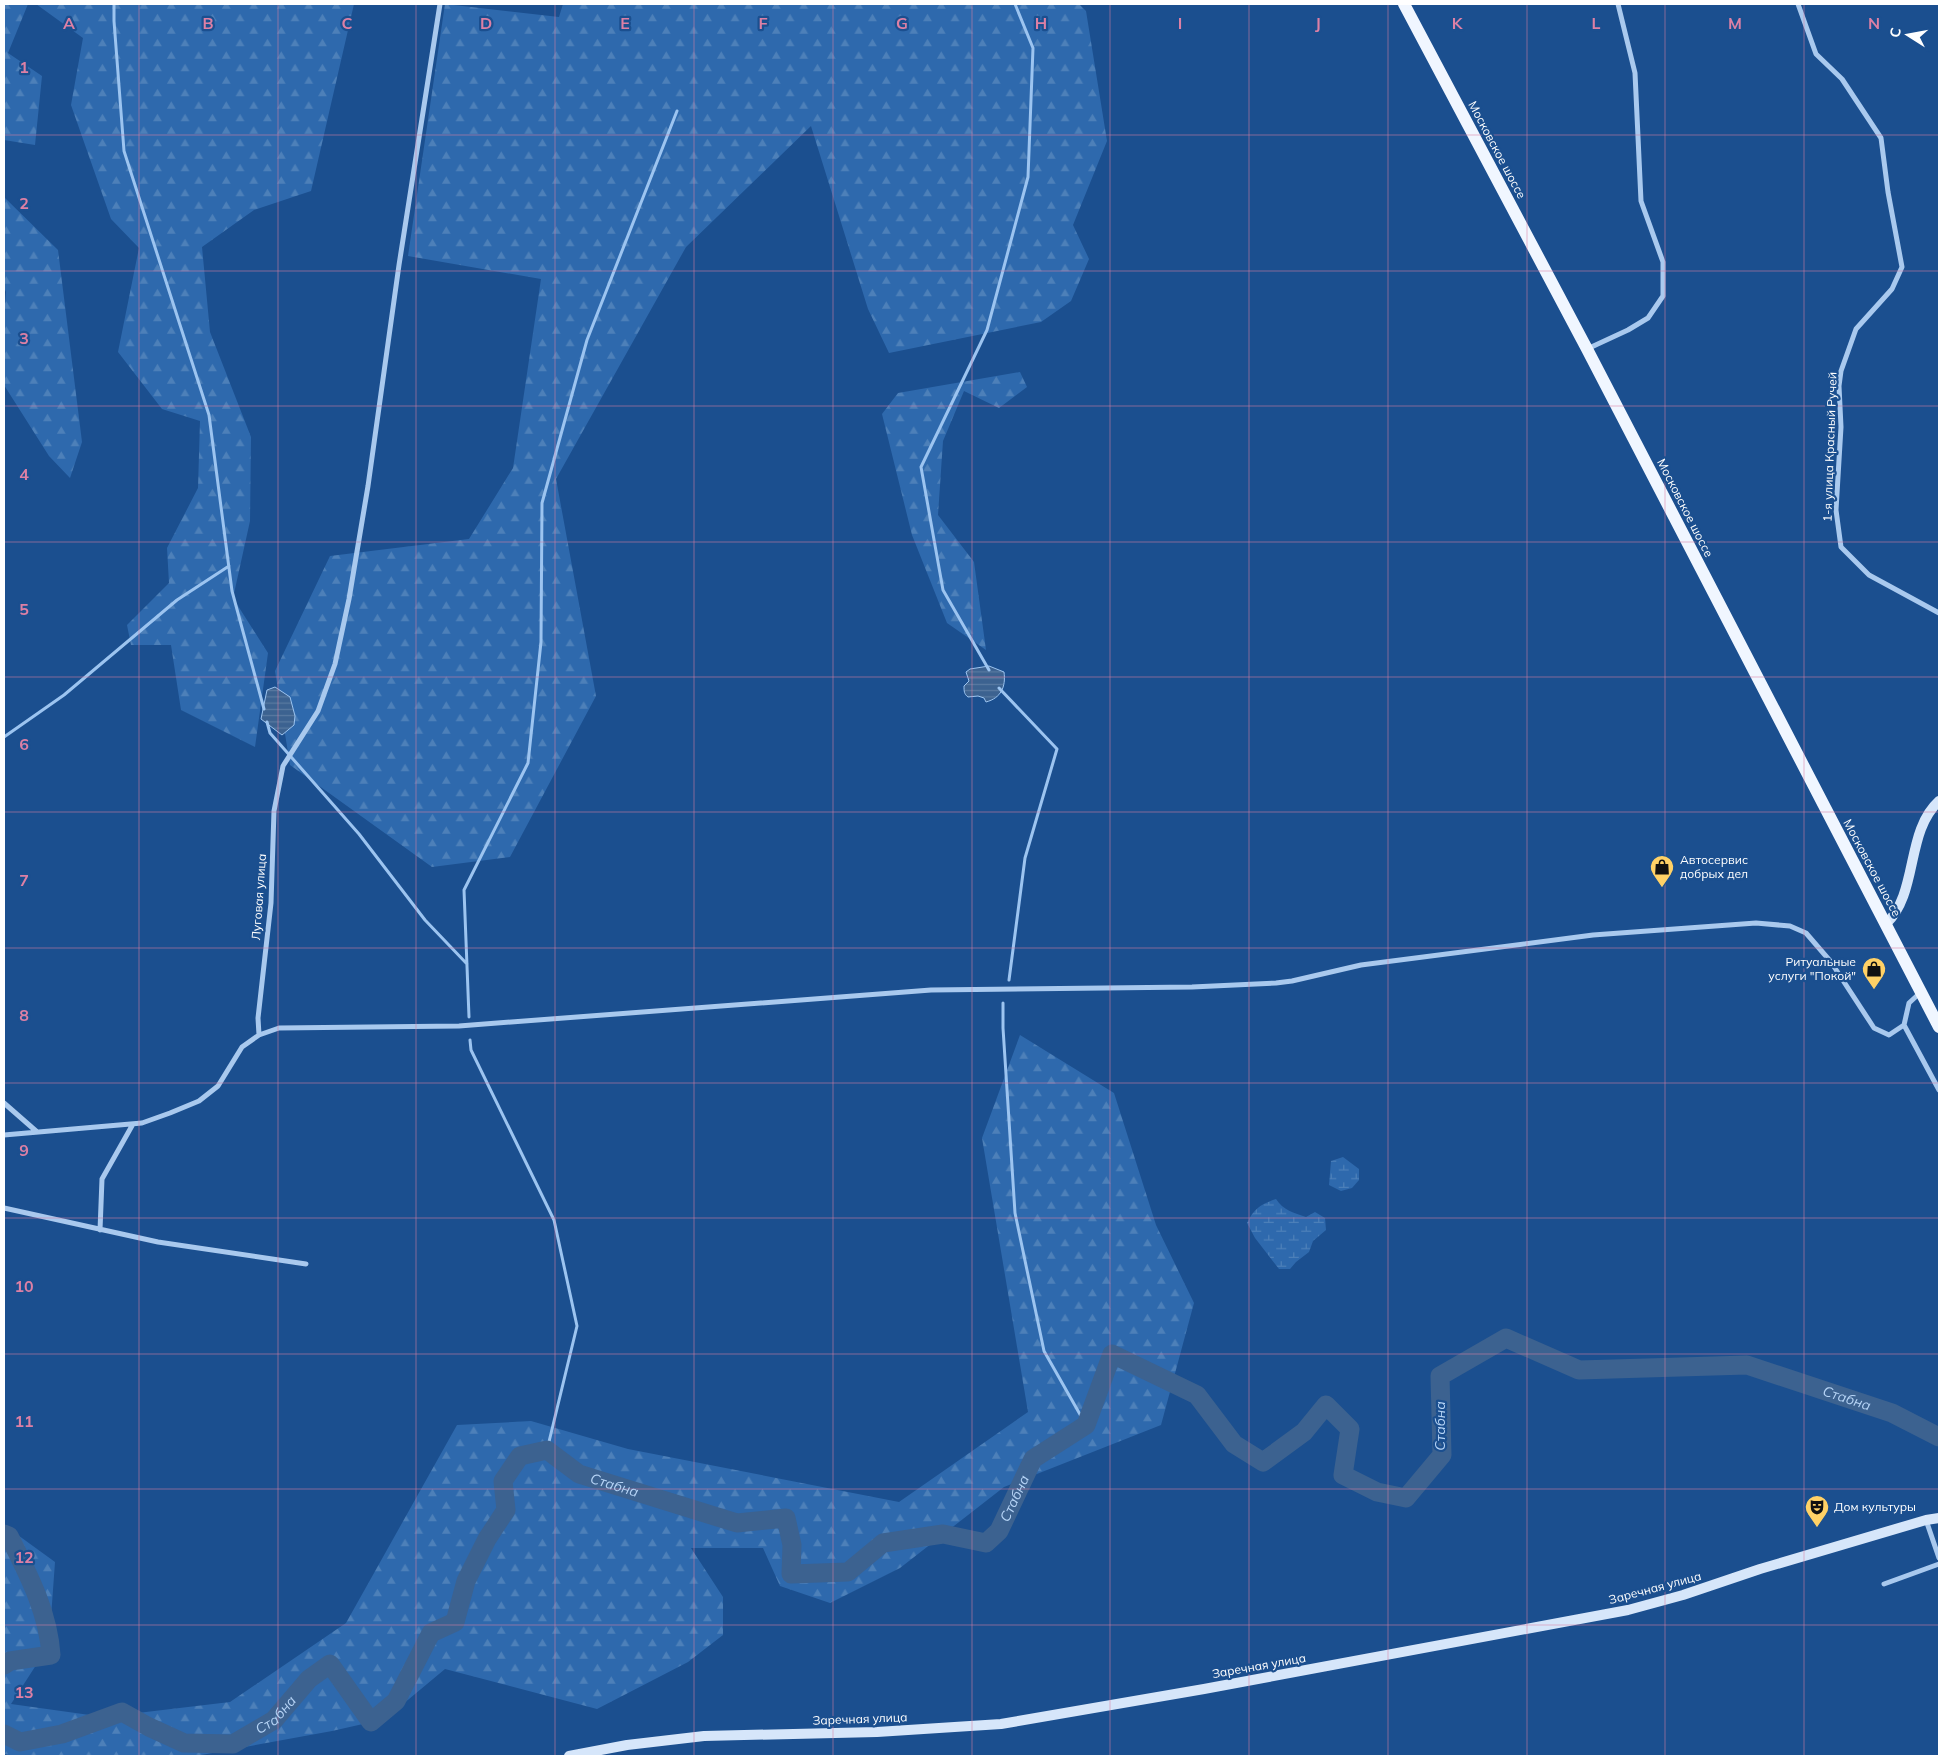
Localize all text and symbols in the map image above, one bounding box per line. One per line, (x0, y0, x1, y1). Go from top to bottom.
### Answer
north arrow (1883, 10, 1933, 60)
text: A (63, 13, 75, 33)
text: B (202, 13, 214, 33)
text: C (342, 13, 353, 33)
text: D (480, 13, 492, 33)
text: E (620, 13, 630, 33)
text: F (758, 13, 768, 33)
text: G (896, 13, 908, 33)
text: H (1035, 13, 1047, 33)
text: I (1178, 13, 1182, 33)
text: J (1315, 13, 1321, 33)
text: K (1452, 13, 1464, 33)
text: L (1592, 13, 1601, 33)
text: M (1728, 13, 1742, 33)
text: N (1868, 13, 1880, 33)
text: С (1885, 26, 1905, 39)
text: 1 (19, 57, 29, 77)
street label: Московское шоссе (1465, 98, 1530, 201)
text: 2 (19, 193, 29, 213)
text: 3 (19, 328, 29, 348)
street label: 1-я улица Красный Ручей (1819, 372, 1840, 522)
street label: Московское шоссе (1654, 456, 1717, 560)
text: 4 (19, 464, 29, 484)
text: 5 (19, 599, 29, 619)
text: 6 (19, 734, 29, 754)
street label: Московское шоссе (1840, 816, 1905, 919)
place label: Автосервис добрых дел (1680, 852, 1748, 881)
street label: Луговая улица (248, 853, 269, 941)
shop icon: Автосервис добрых дел (1649, 854, 1675, 888)
text: 7 (19, 870, 29, 890)
place label: Ритуальные услуги "Покой" (1768, 954, 1856, 983)
shop icon: Ритуальные услуги "Покой" (1861, 956, 1887, 990)
text: 8 (19, 1005, 29, 1025)
text: 9 (19, 1140, 29, 1160)
text: 10 (14, 1276, 34, 1296)
water label: Стабна (1820, 1382, 1874, 1415)
water label: Стабна (1431, 1401, 1449, 1451)
text: 11 (14, 1411, 34, 1431)
water label: Стабна (588, 1469, 641, 1501)
water label: Стабна (996, 1472, 1033, 1525)
theatre icon: Дом культуры (1804, 1494, 1830, 1528)
place label: Дом культуры (1834, 1499, 1916, 1514)
text: 12 (14, 1547, 34, 1567)
street label: Заречная улица (1607, 1568, 1703, 1607)
street label: Заречная улица (1211, 1650, 1307, 1681)
text: 13 (14, 1682, 34, 1702)
water label: Стабна (252, 1691, 300, 1738)
street label: Заречная улица (812, 1709, 908, 1728)

